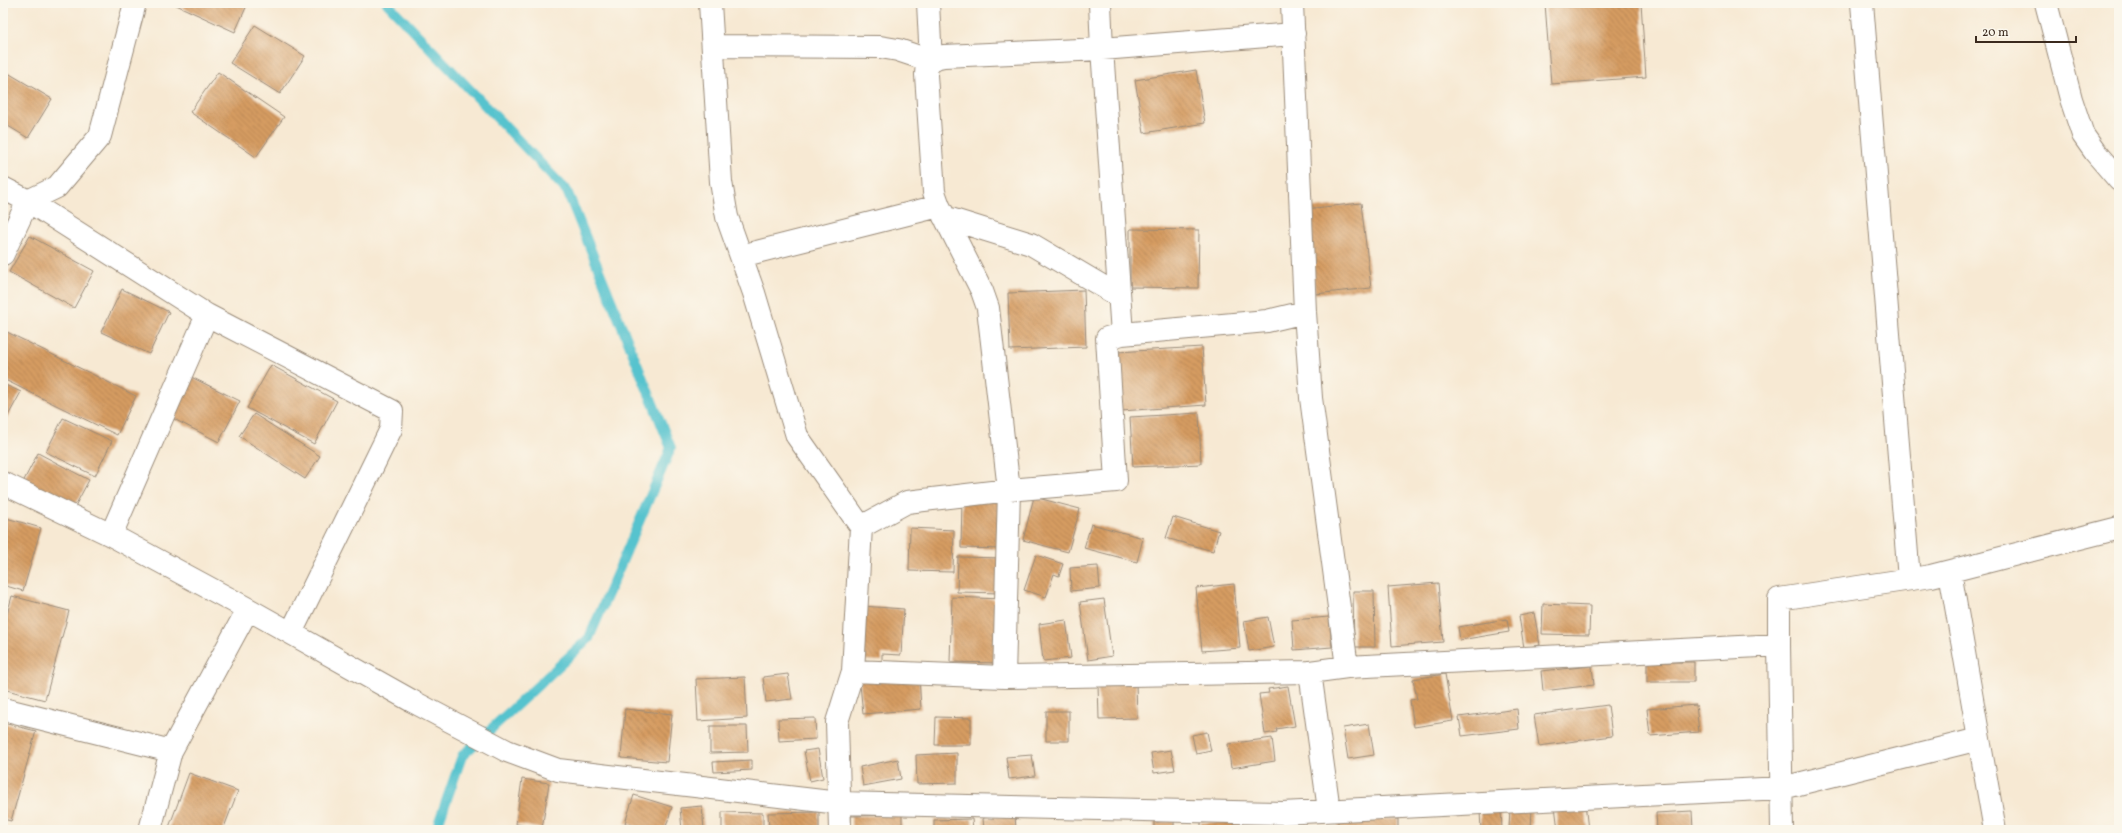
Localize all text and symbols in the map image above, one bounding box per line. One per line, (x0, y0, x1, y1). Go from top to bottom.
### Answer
scale bar (1976, 18, 2076, 44)
text: 20 m (1982, 25, 2009, 41)

